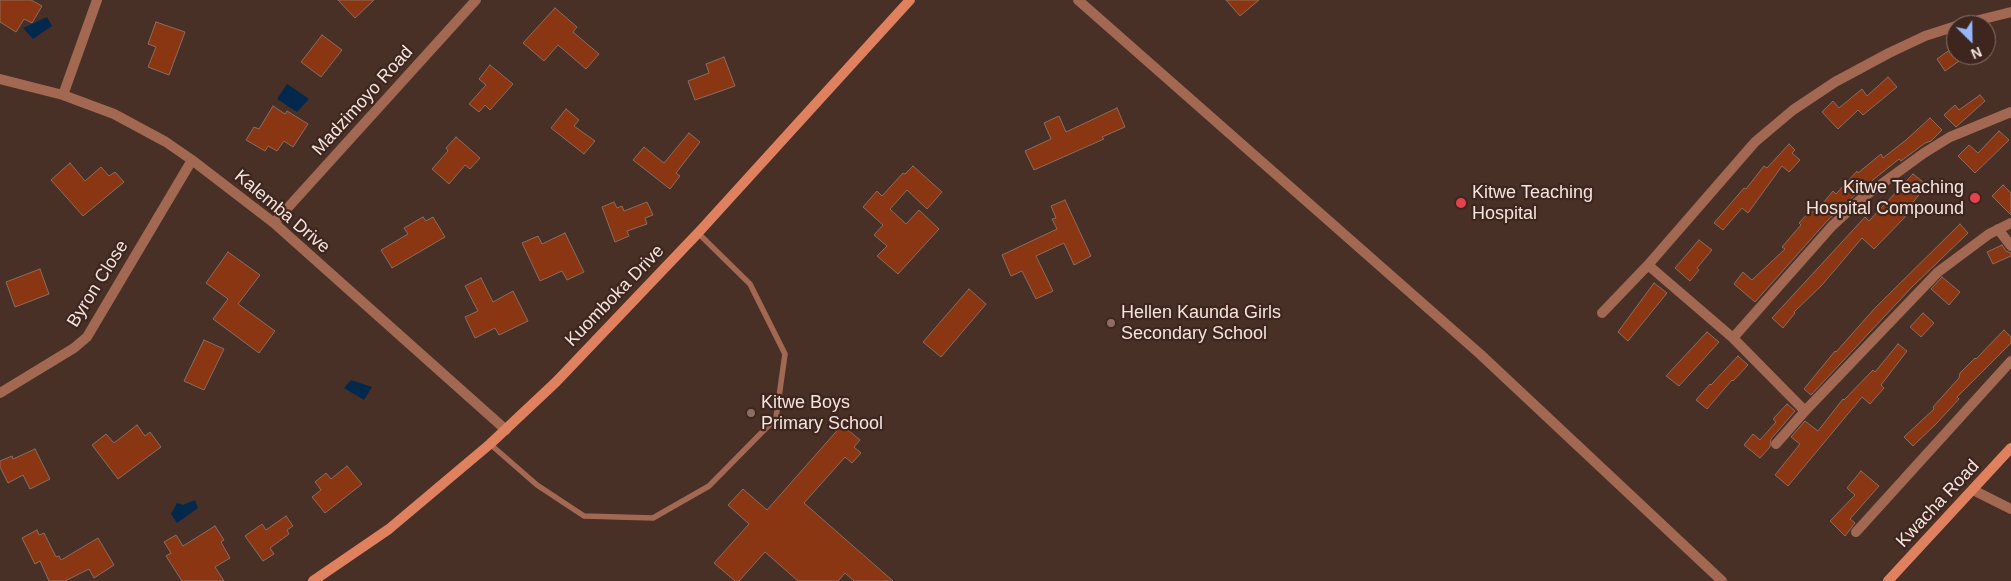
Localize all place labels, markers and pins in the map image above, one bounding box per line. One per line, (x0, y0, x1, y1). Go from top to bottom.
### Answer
place label: Kitwe Teaching Hospital Compound (1806, 177, 1964, 220)
place label: Kitwe Teaching Hospital (1472, 182, 1593, 224)
marker: Kitwe Teaching Hospital Compound (1968, 191, 1982, 205)
marker: Kitwe Teaching Hospital (1454, 196, 1468, 210)
place label: Hellen Kaunda Girls Secondary School (1121, 302, 1281, 344)
marker: Hellen Kaunda Girls Secondary School (1105, 317, 1117, 329)
place label: Kitwe Boys Primary School (761, 392, 883, 434)
marker: Kitwe Boys Primary School (745, 407, 757, 419)

